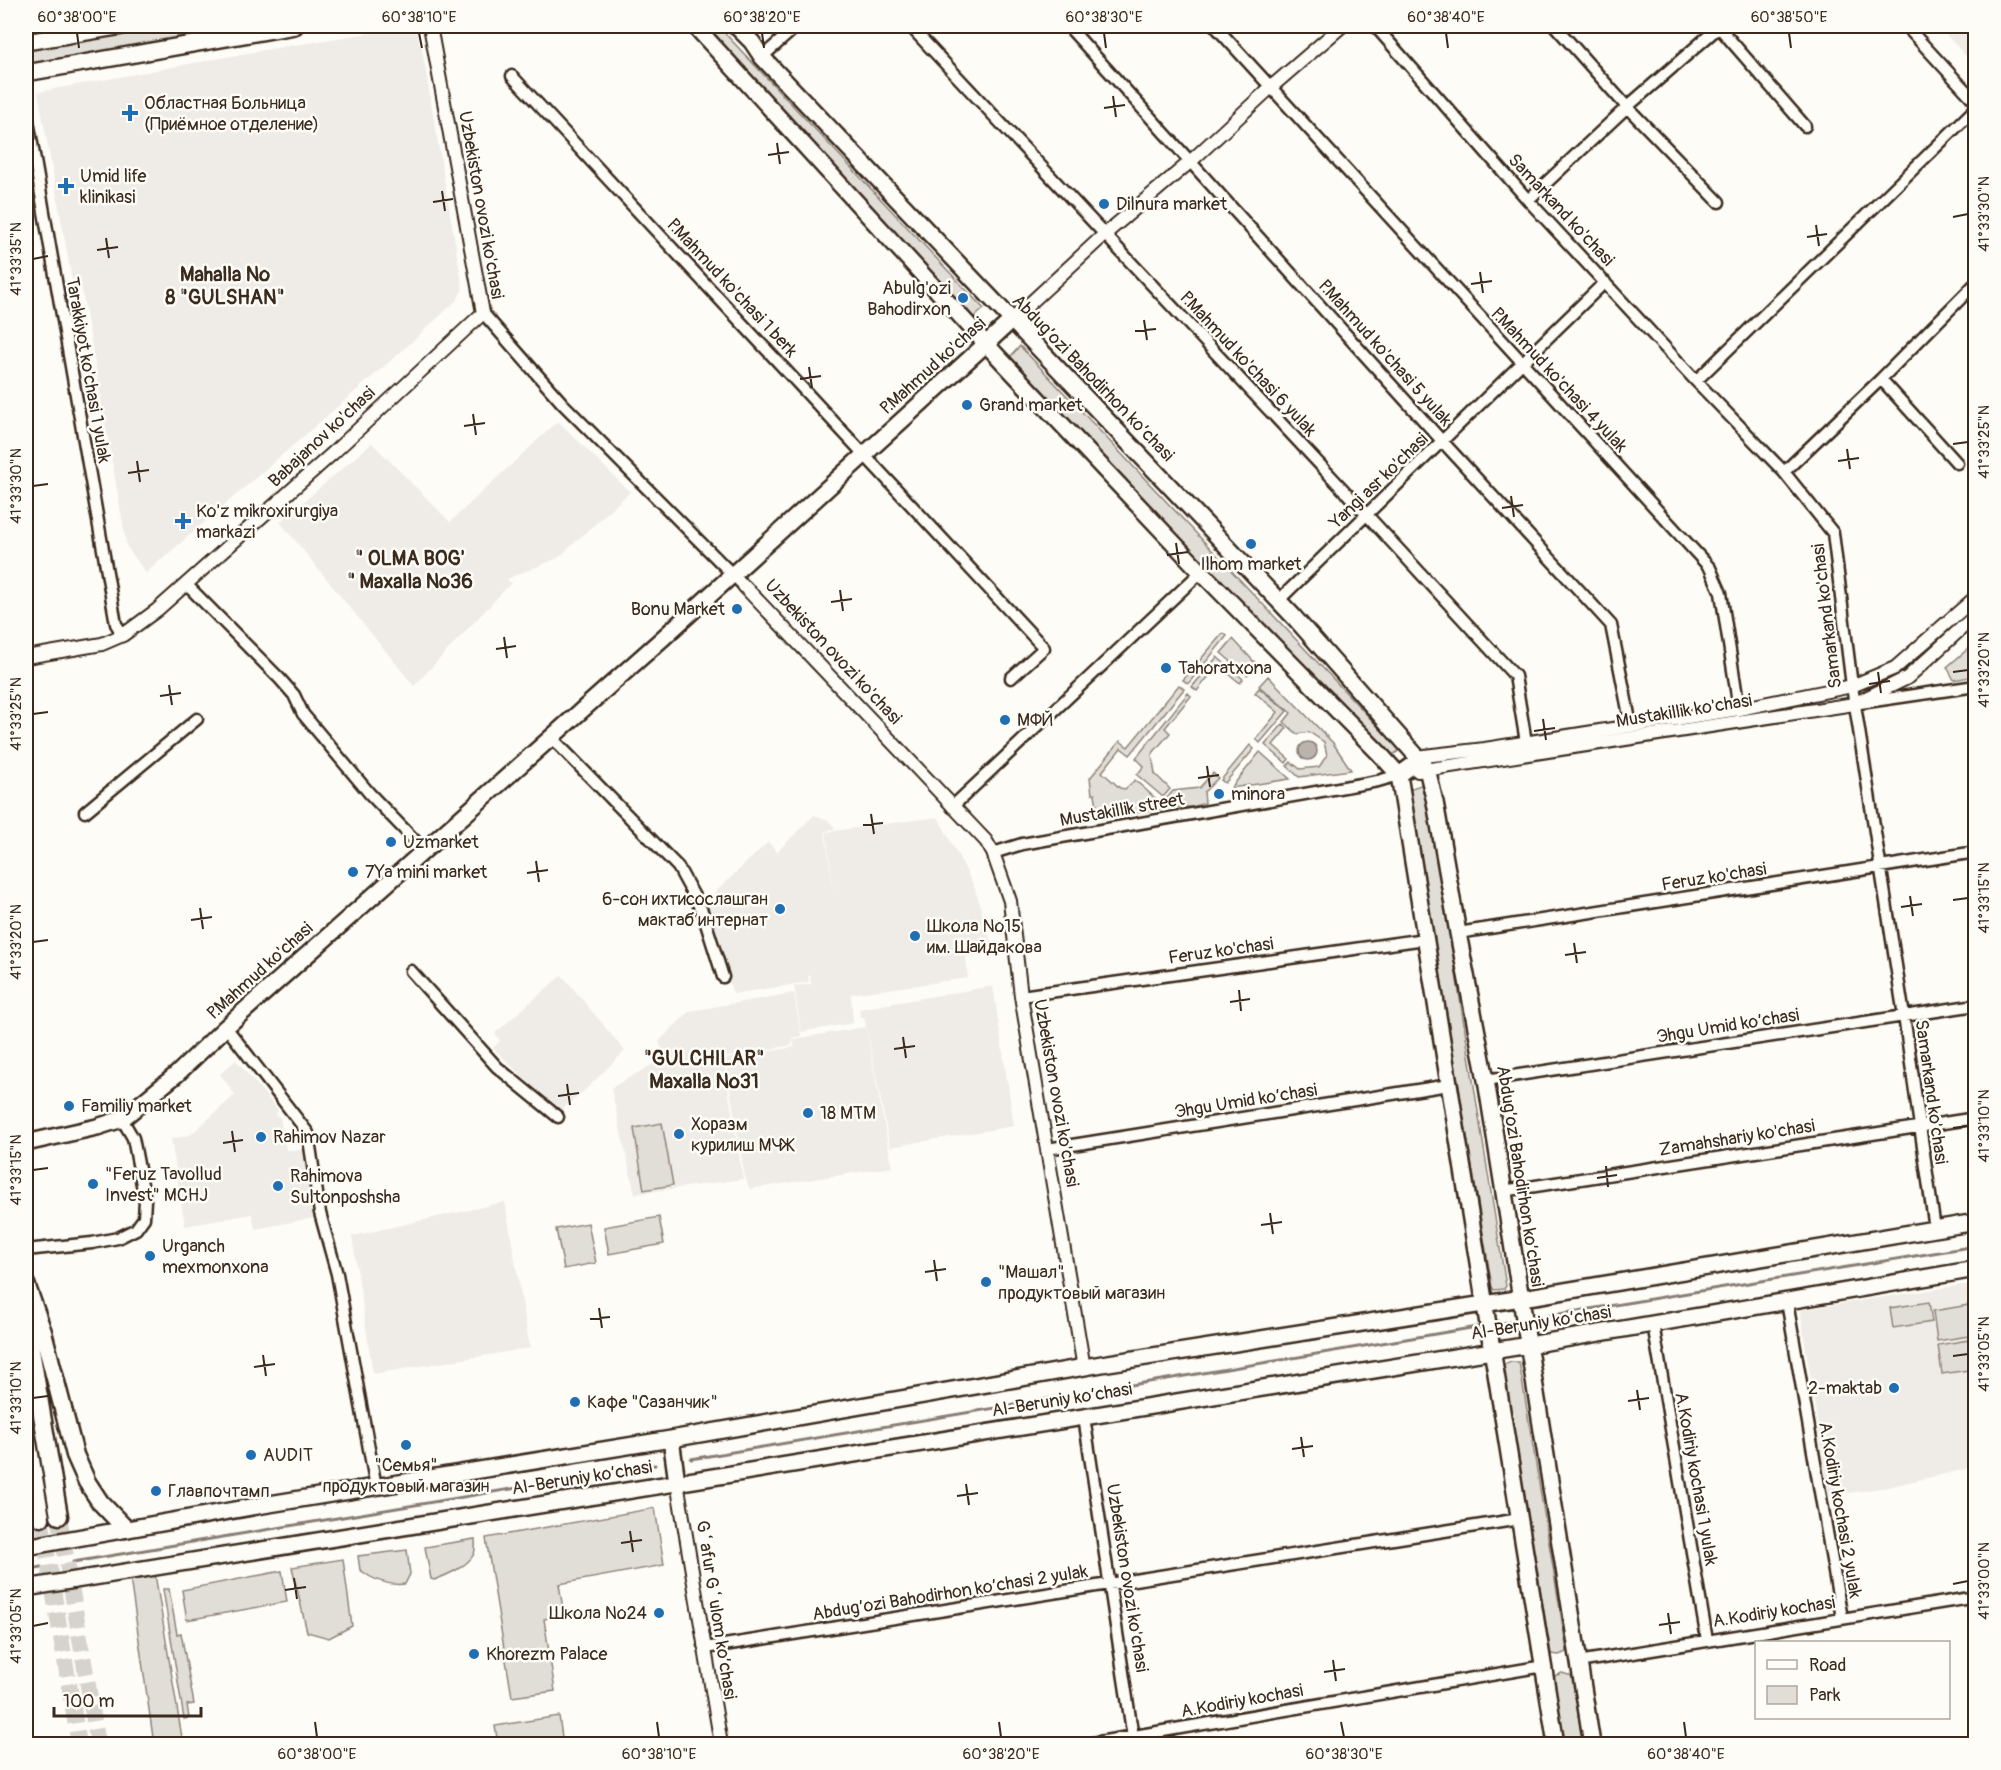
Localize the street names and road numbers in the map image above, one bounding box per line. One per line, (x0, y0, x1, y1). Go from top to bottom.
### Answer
street label: Uzbekiston ovozi ko'chasi (453, 109, 509, 301)
street label: Samarkand ko'chasi (1503, 149, 1619, 271)
street label: P.Mahmud ko'chasi 1 berk (662, 214, 803, 363)
street label: Tarakkiyot ko'chasi 1 yulak (60, 275, 116, 465)
street label: P.Mahmud ko'chasi 5 yulak (1313, 275, 1457, 432)
street label: P.Mahmud ko'chasi 6 yulak (1175, 287, 1322, 442)
street label: Abdug’ozi Bahodirhon ko’chasi (1007, 290, 1179, 466)
street label: P.Mahmud ko'chasi 4 yulak (1486, 303, 1633, 458)
street label: P.Mahmud ko'chasi (875, 312, 991, 420)
street label: Babajanov ko'chasi (264, 382, 380, 492)
street label: Yangi asr ko'chasi (1324, 428, 1433, 535)
street label: Samarkand ko'chasi (1807, 542, 1847, 690)
street label: Uzbekiston ovozi ko'chasi (760, 575, 906, 729)
street label: Mustakillik ko'chasi (1614, 689, 1754, 733)
street label: Mustakillik street (1058, 788, 1187, 832)
street label: Feruz ko'chasi (1660, 857, 1768, 897)
street label: P.Mahmud ko'chasi (202, 917, 318, 1025)
street label: Feruz ko'chasi (1167, 932, 1275, 970)
street label: Uzbekiston ovozi ko'chasi (1028, 997, 1084, 1189)
street label: Эhgu Umid ko’chasi (1655, 1003, 1801, 1049)
street label: Samarkand ko'chasi (1909, 1018, 1953, 1166)
street label: Abdug’ozi Bahodirhon ko’chasi (1491, 1064, 1549, 1288)
street label: Эhgu Umid ko’chasi (1173, 1078, 1319, 1124)
street label: Zamahshariy ko'chasi (1657, 1114, 1817, 1162)
street label: Al-Beruniy ko’chasi (1469, 1301, 1613, 1345)
street label: Al-Beruniy ko’chasi (990, 1378, 1134, 1422)
street label: A.Kodiriy kochasi 1 yulak (1669, 1391, 1723, 1568)
street label: A.Kodiriy kochasi 2 yulak (1813, 1420, 1867, 1600)
street label: Al-Beruniy ko’chasi (510, 1456, 654, 1500)
street label: Uzbekiston ovozi ko'chasi (1101, 1482, 1153, 1674)
street label: Gʻafur Gʻulom ko’chasi (690, 1519, 742, 1701)
street label: Abdug’ozi Bahodirhon ko’chasi 2 yulak (811, 1560, 1090, 1626)
street label: A.Kodiriy kochasi (1711, 1591, 1837, 1633)
street label: A.Kodiriy kochasi (1179, 1679, 1305, 1723)

